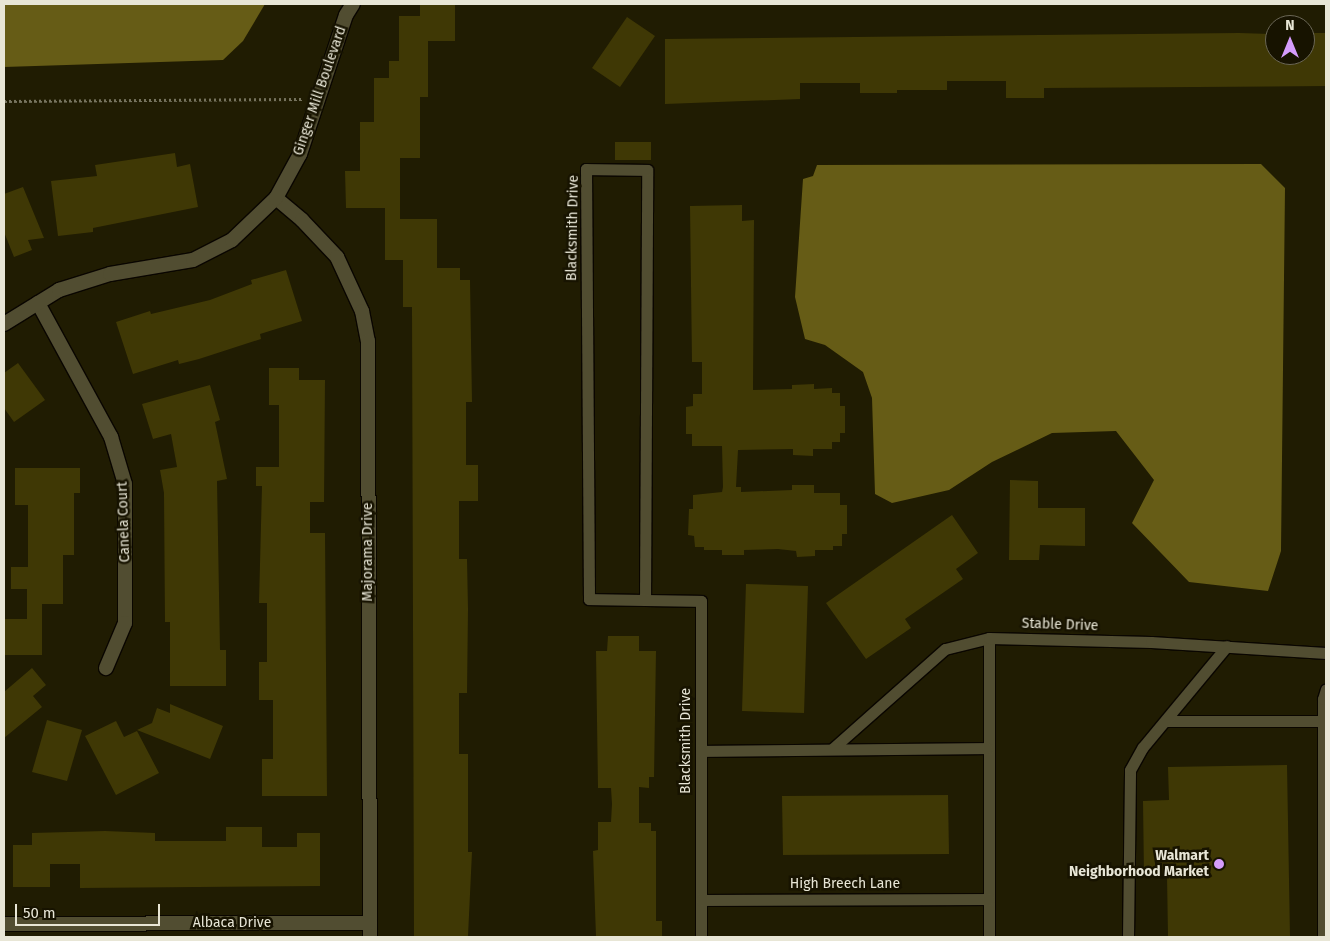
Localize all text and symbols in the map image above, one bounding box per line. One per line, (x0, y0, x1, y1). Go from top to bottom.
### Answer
north arrow (1265, 15, 1315, 65)
text: N (1285, 17, 1295, 34)
street label: Ginger Mill Boulevard (290, 24, 350, 158)
street label: Blacksmith Drive (564, 175, 582, 281)
street label: Canela Court (114, 481, 134, 563)
street label: Majorama Drive (360, 502, 376, 602)
street label: Stable Drive (1021, 615, 1099, 635)
street label: Blacksmith Drive (678, 688, 694, 794)
place label: Walmart Neighborhood Market (1069, 848, 1209, 880)
marker: Walmart Neighborhood Market (1213, 858, 1225, 870)
street label: High Breech Lane (790, 876, 900, 892)
scale bar (18, 894, 162, 926)
text: 50 m (23, 904, 56, 922)
street label: Albaca Drive (193, 915, 271, 931)

